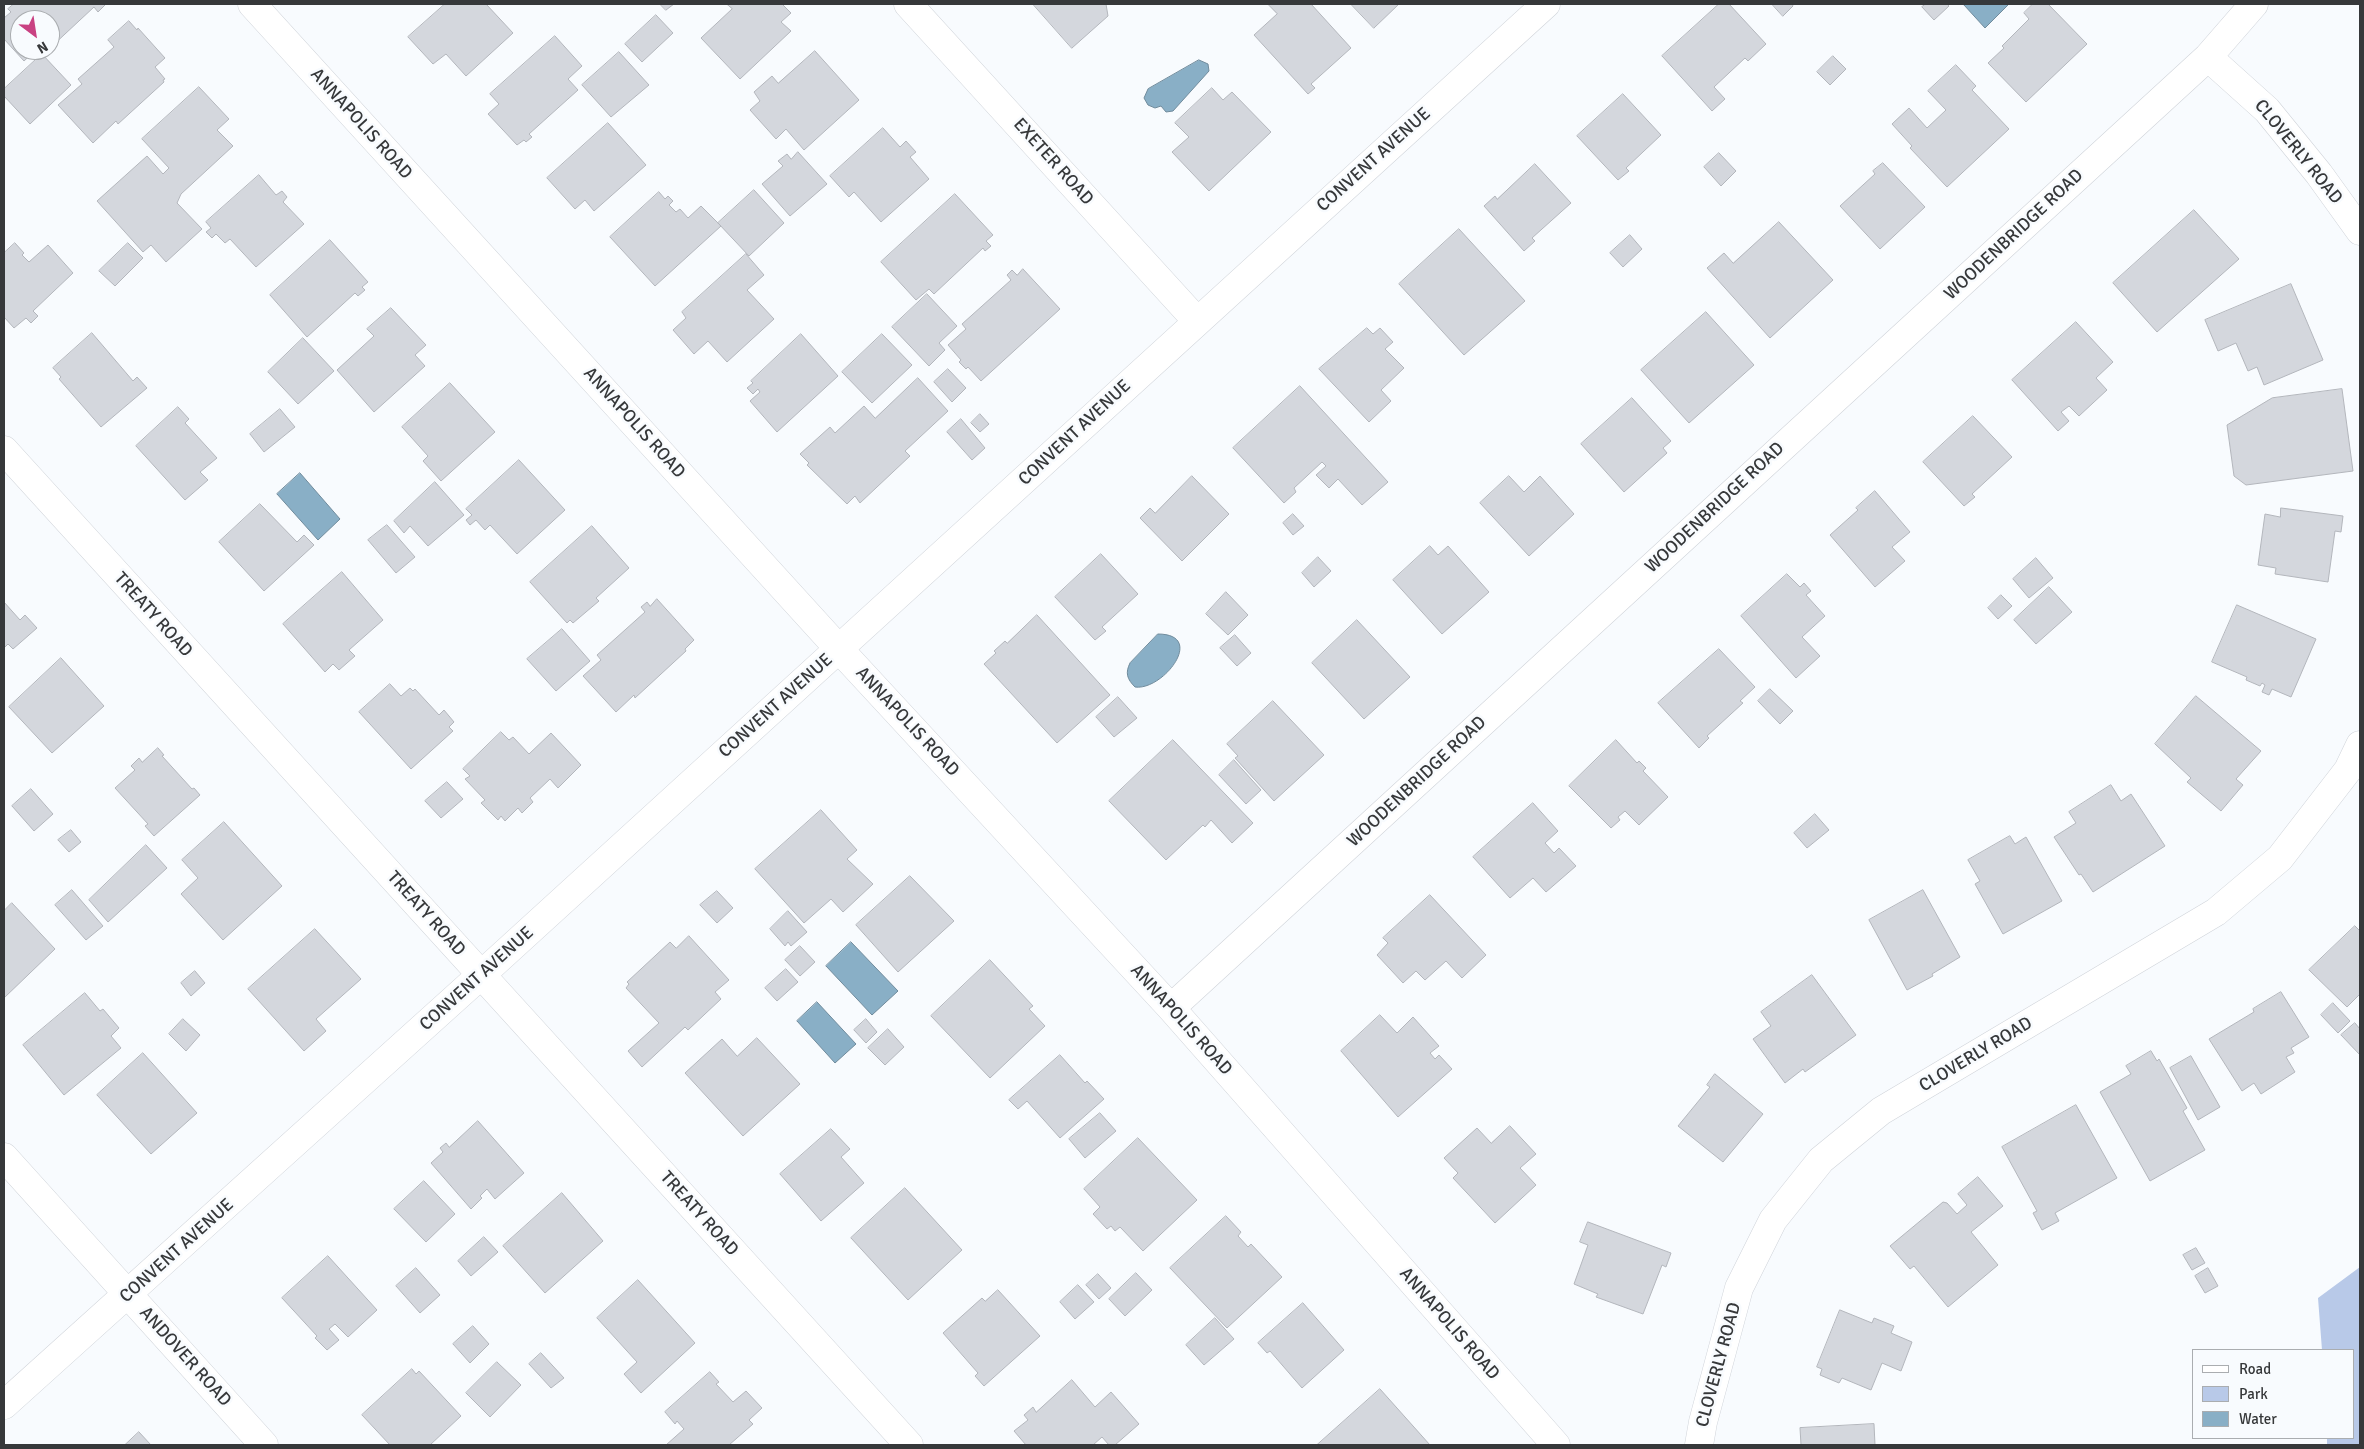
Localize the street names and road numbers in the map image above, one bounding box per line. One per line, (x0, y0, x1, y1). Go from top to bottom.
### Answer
street label: ANNAPOLIS ROAD (306, 64, 416, 184)
street label: CLOVERLY ROAD (2249, 95, 2347, 209)
street label: CONVENT AVENUE (1313, 103, 1435, 217)
street label: EXETER ROAD (1008, 114, 1098, 210)
street label: WOODENBRIDGE ROAD (1940, 165, 2088, 305)
street label: ANNAPOLIS ROAD (579, 363, 689, 483)
street label: CONVENT AVENUE (1014, 375, 1136, 491)
street label: WOODENBRIDGE ROAD (1641, 438, 1789, 578)
street label: TREATY ROAD (109, 568, 197, 662)
street label: CONVENT AVENUE (715, 649, 837, 763)
street label: ANNAPOLIS ROAD (851, 663, 963, 781)
street label: WOODENBRIDGE ROAD (1343, 712, 1491, 852)
street label: TREATY ROAD (382, 867, 470, 961)
street label: CONVENT AVENUE (416, 922, 538, 1036)
street label: ANNAPOLIS ROAD (1126, 960, 1236, 1080)
street label: CLOVERLY ROAD (1916, 1013, 2036, 1097)
street label: TREATY ROAD (655, 1167, 743, 1261)
street label: CONVENT AVENUE (116, 1194, 238, 1308)
street label: ANNAPOLIS ROAD (1394, 1263, 1504, 1385)
street label: CLOVERLY ROAD (1692, 1300, 1746, 1430)
street label: ANDOVER ROAD (135, 1303, 235, 1411)

